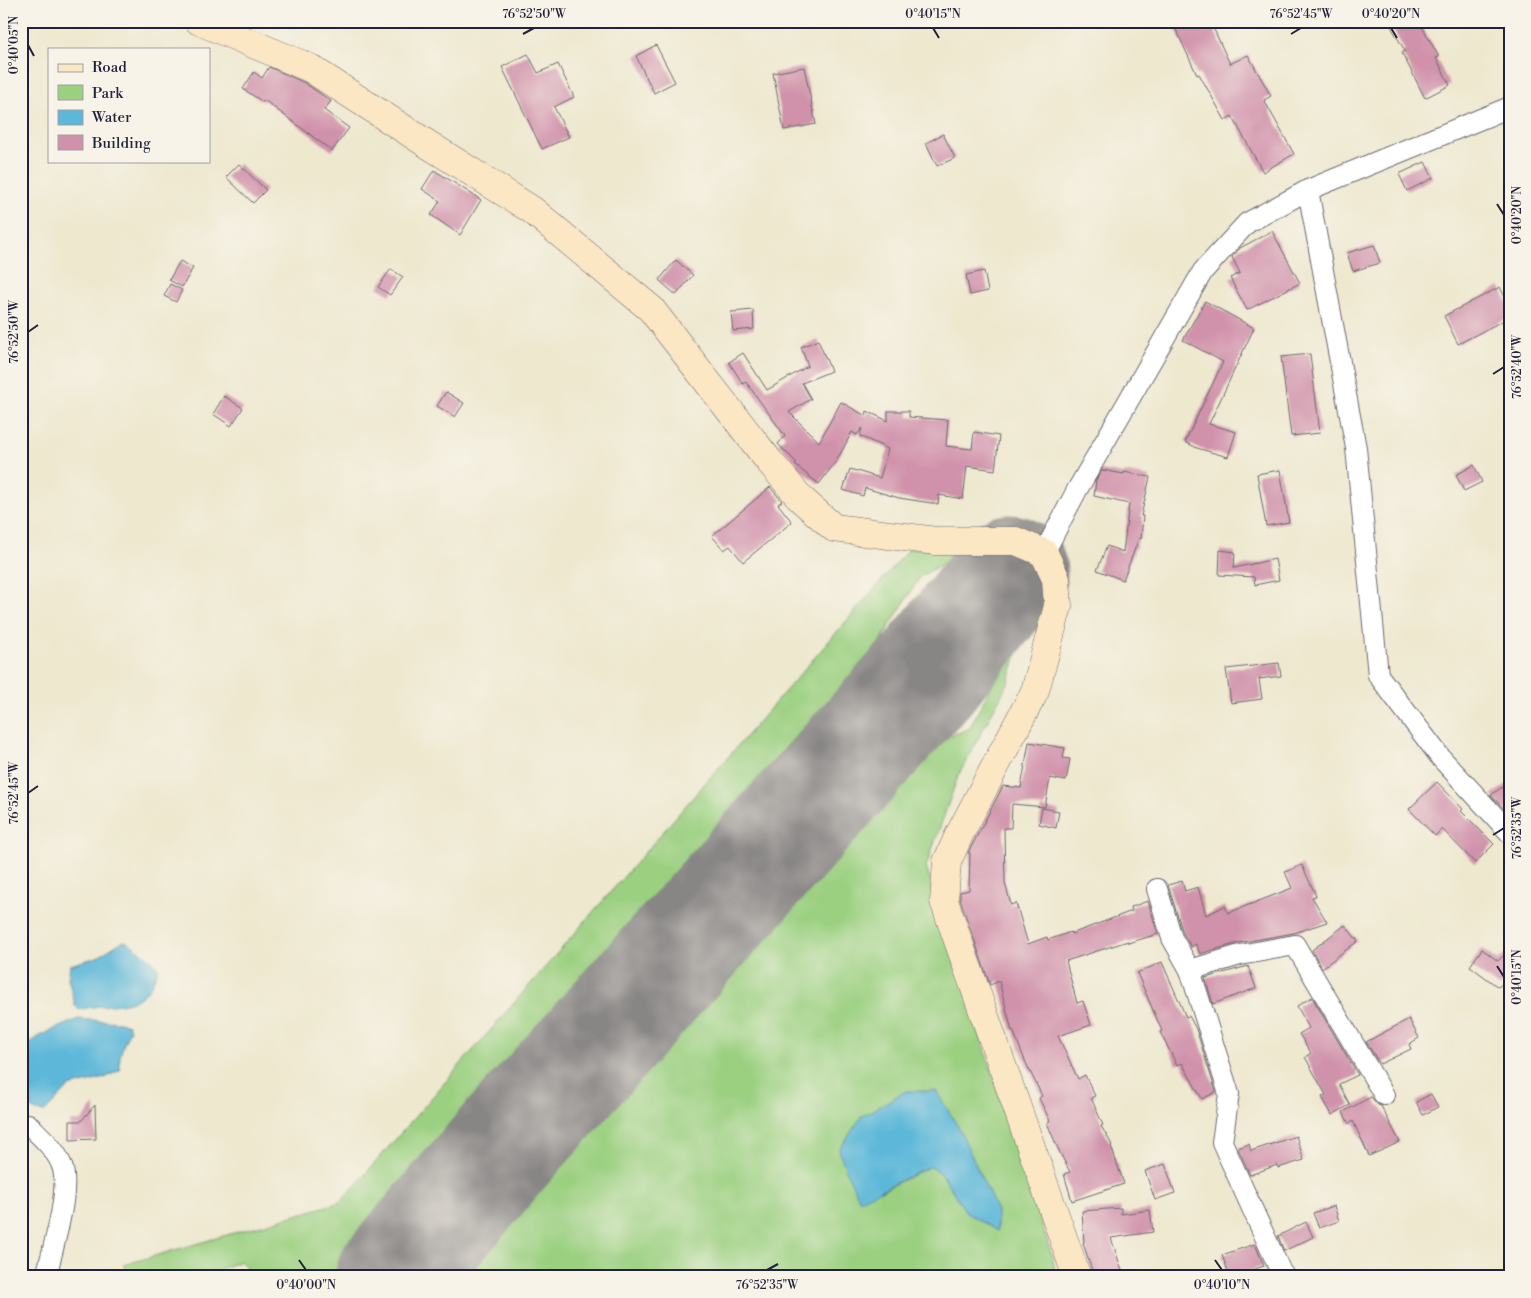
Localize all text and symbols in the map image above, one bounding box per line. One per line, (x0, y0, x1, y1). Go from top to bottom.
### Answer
text: 76°52'50"W (502, 7, 567, 22)
text: 0°40'15"N (905, 7, 961, 22)
text: 76°52'45"W (1270, 7, 1334, 22)
text: 0°40'20"N (1362, 7, 1420, 22)
text: 0°40'05"N (7, 16, 22, 74)
legend (48, 48, 210, 162)
text: Road (92, 58, 127, 77)
text: Park (92, 84, 124, 103)
text: Water (91, 108, 132, 127)
text: Building (91, 134, 151, 153)
text: 0°40'20"N (1510, 186, 1525, 244)
text: 76°52'50"W (7, 299, 22, 364)
text: 76°52'40"W (1510, 334, 1525, 399)
text: 76°52'45"W (7, 760, 22, 824)
text: 76°52'35"W (1510, 796, 1525, 859)
text: 0°40'15"N (1510, 949, 1525, 1005)
text: 0°40'00"N (276, 1278, 336, 1293)
text: 76°52'35"W (736, 1278, 799, 1293)
text: 0°40'10"N (1194, 1278, 1250, 1293)

